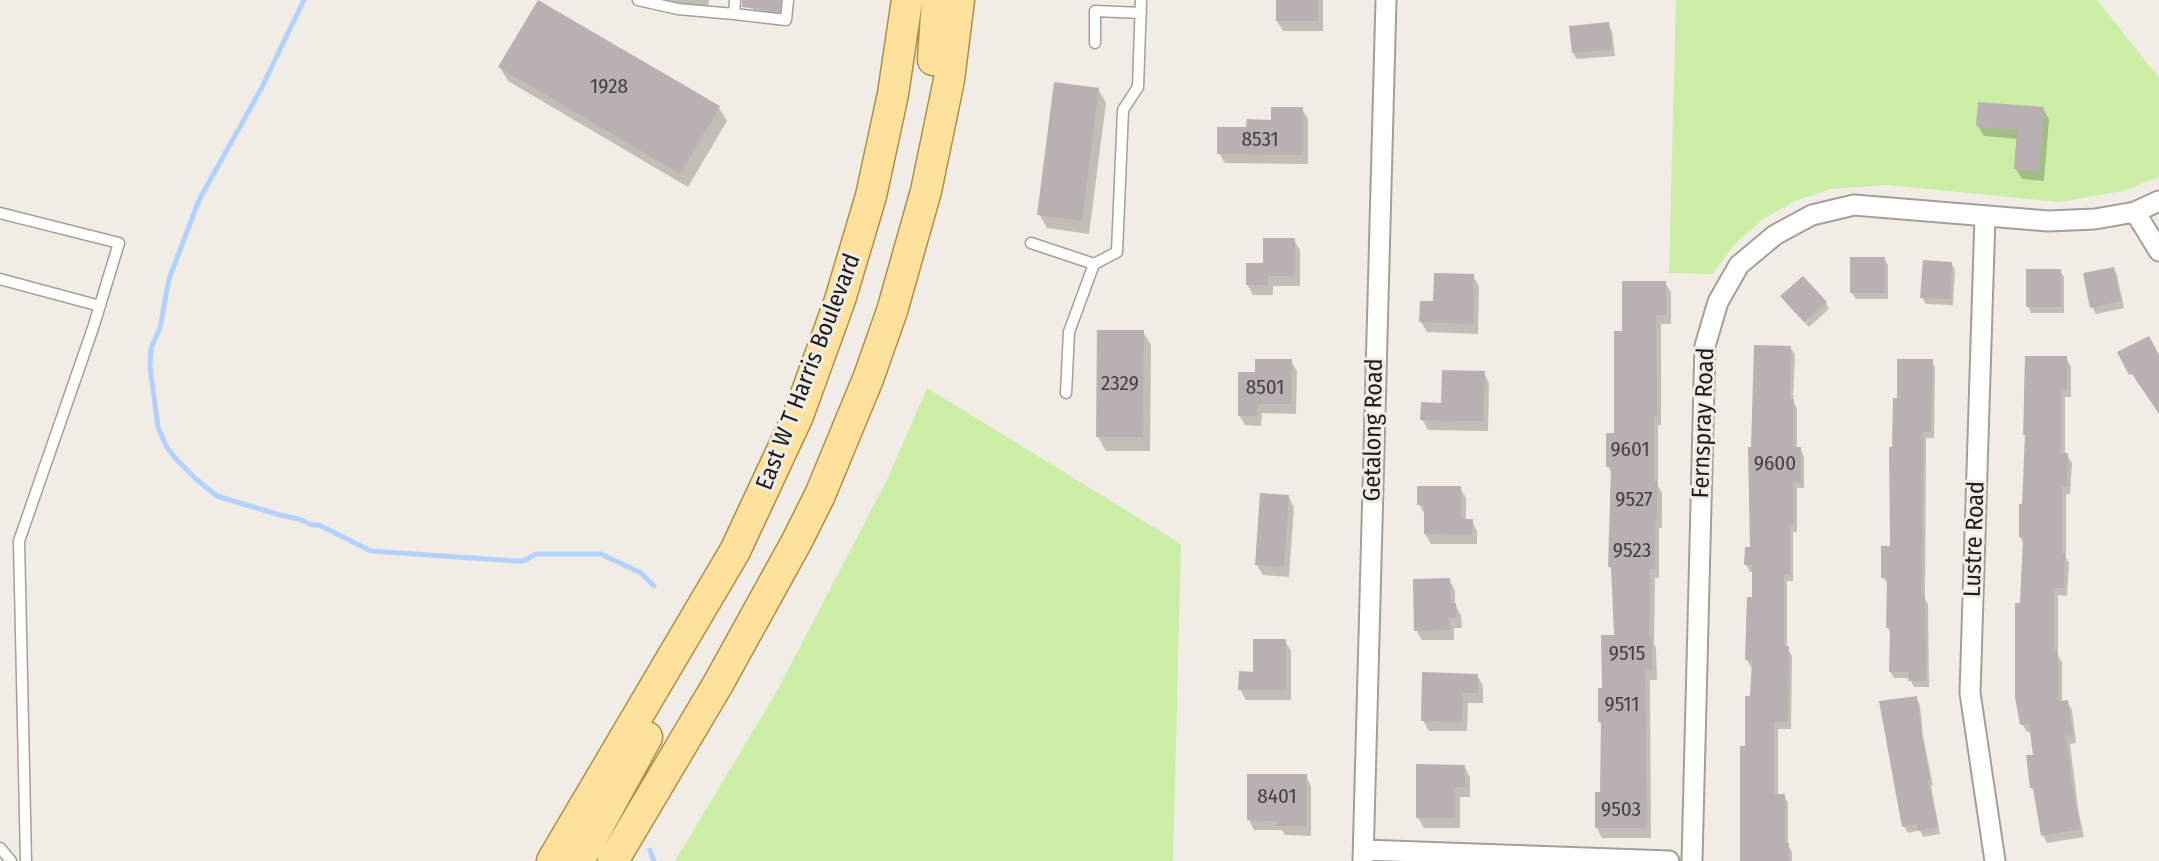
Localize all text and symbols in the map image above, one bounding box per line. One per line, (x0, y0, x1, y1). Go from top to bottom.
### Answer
house number: 1928 (590, 74, 628, 100)
house number: 8531 (1241, 127, 1279, 153)
street label: East W T Harris Boulevard (751, 250, 867, 494)
street label: Fernspray Road (1687, 347, 1721, 499)
street label: Getalong Road (1358, 358, 1390, 502)
house number: 2329 (1101, 371, 1139, 397)
house number: 8501 (1246, 375, 1284, 401)
house number: 9601 (1610, 437, 1650, 463)
house number: 9600 (1754, 451, 1796, 477)
street label: Lustre Road (1959, 481, 1991, 597)
house number: 9527 (1615, 487, 1653, 513)
house number: 9523 (1613, 538, 1651, 564)
house number: 9515 (1609, 641, 1645, 667)
house number: 9511 (1605, 692, 1639, 718)
house number: 8401 (1257, 784, 1297, 810)
house number: 9503 (1601, 797, 1641, 823)

